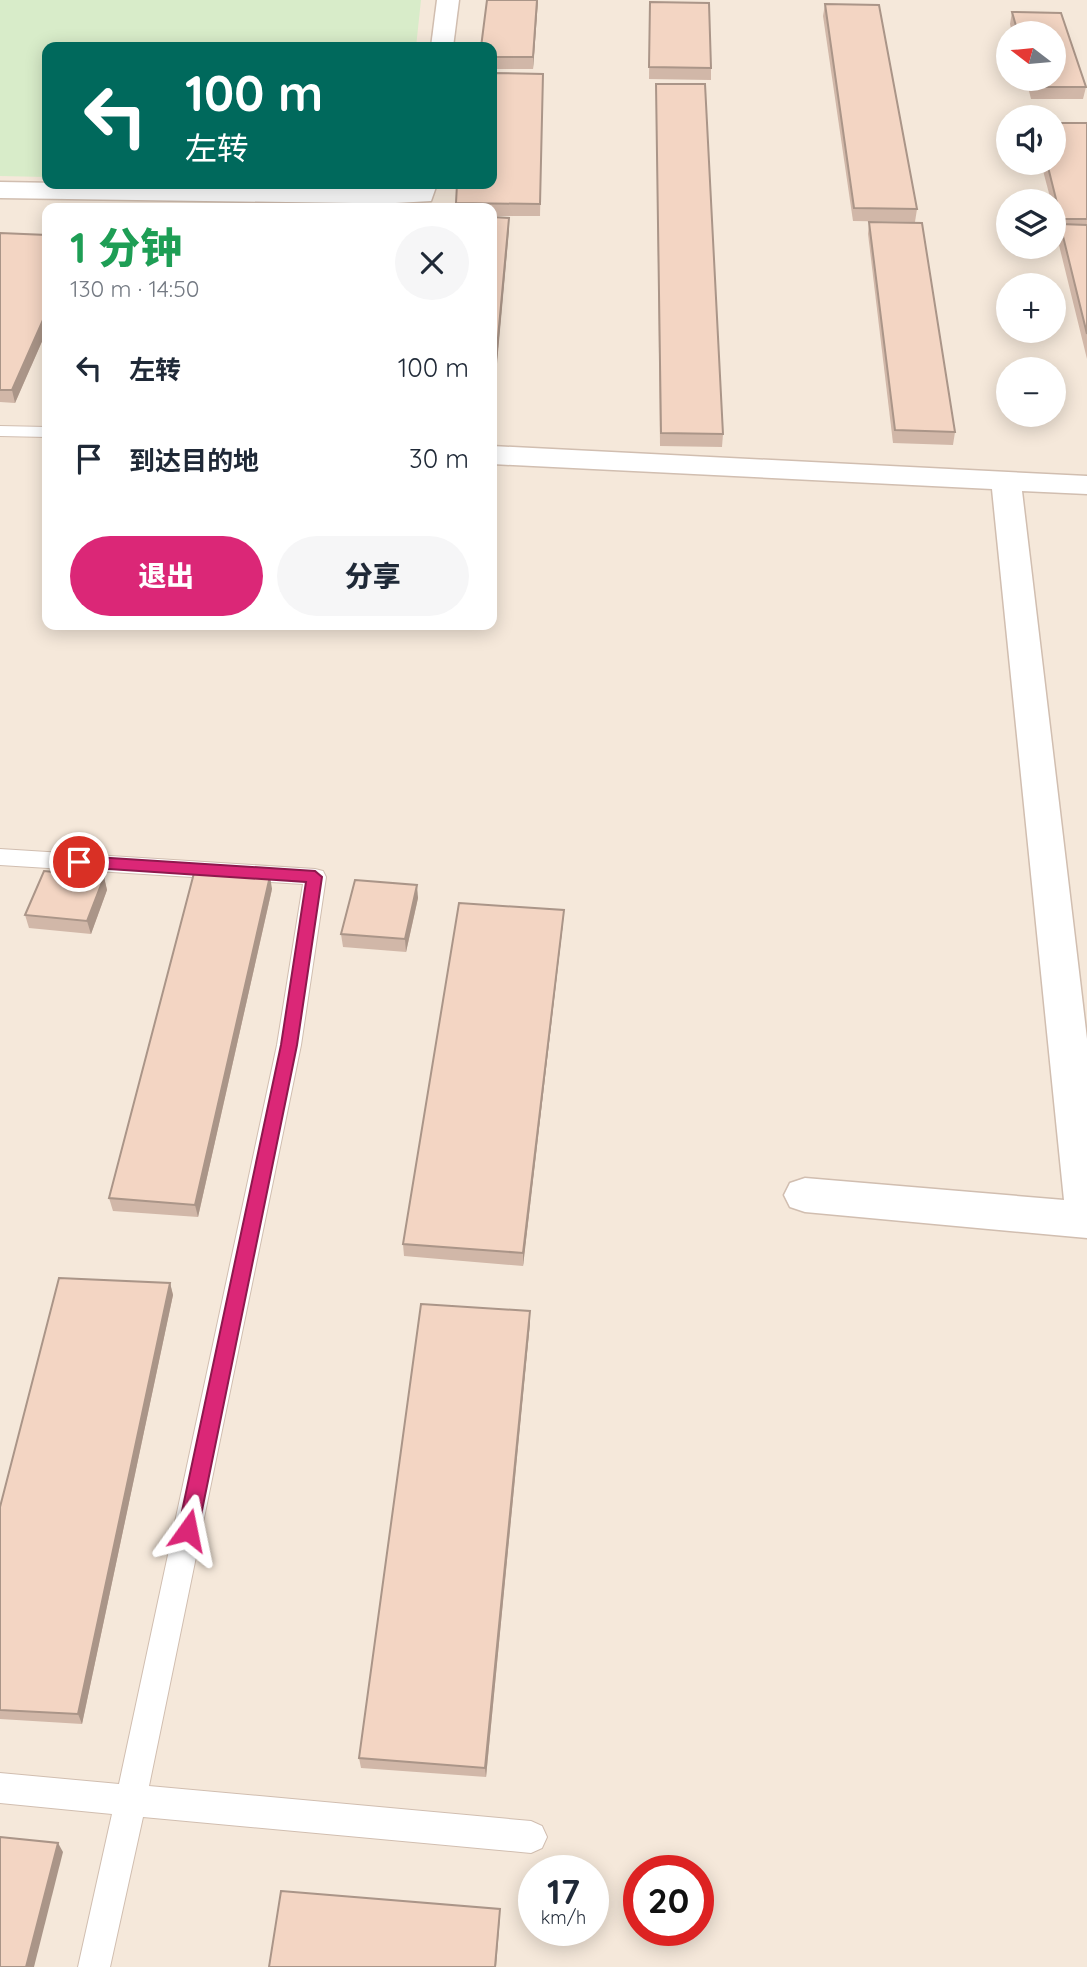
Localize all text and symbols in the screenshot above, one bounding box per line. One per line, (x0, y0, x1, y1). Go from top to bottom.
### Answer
north arrow (996, 21, 1066, 91)
map controls (996, 21, 1066, 427)
text: 100 m (185, 62, 323, 123)
icon: left (70, 70, 161, 161)
button: sound (996, 105, 1066, 175)
text: 左转 (185, 128, 249, 168)
button: layers (996, 189, 1066, 259)
text: 1 分钟 (70, 221, 182, 274)
button: close (395, 226, 469, 300)
button: + (996, 273, 1066, 343)
text: 130 m · 14:50 (70, 274, 199, 303)
icon: left (70, 349, 108, 387)
text: 100 m (398, 351, 469, 384)
text: 左转 (129, 353, 181, 386)
button: − (996, 357, 1066, 427)
icon: arrive (70, 440, 108, 478)
text: 30 m (409, 442, 469, 475)
text: 到达目的地 (129, 444, 259, 477)
button: 退出 (70, 536, 263, 616)
button: 分享 (277, 536, 469, 616)
pin (49, 832, 109, 892)
icon: arrive (60, 843, 98, 881)
position arrow (151, 1493, 225, 1567)
speed limit sign: 20 (623, 1855, 714, 1946)
text: 17 (547, 1869, 580, 1913)
text: km/h (541, 1906, 586, 1929)

